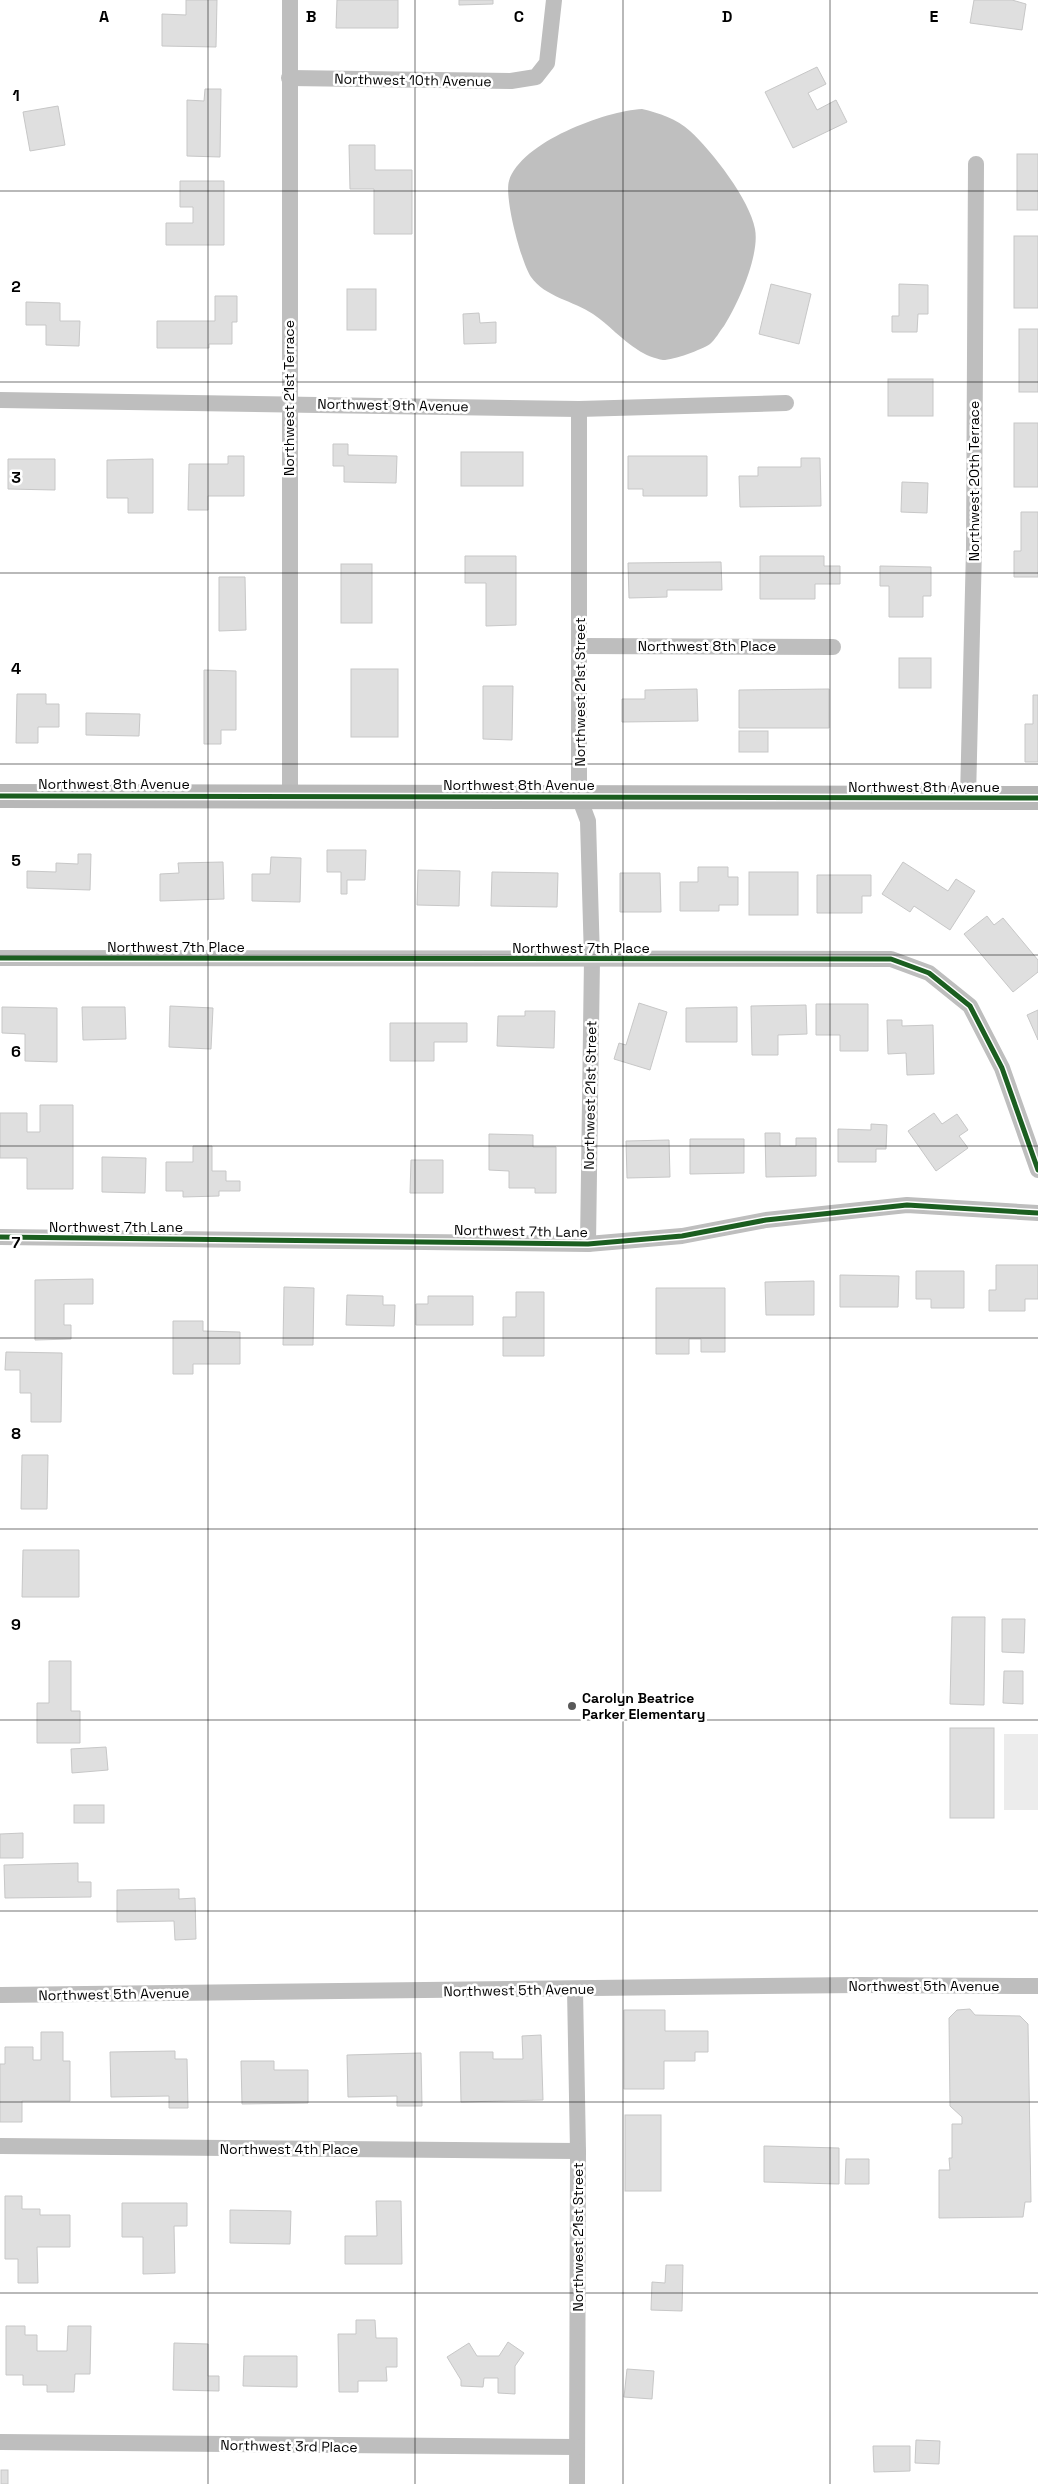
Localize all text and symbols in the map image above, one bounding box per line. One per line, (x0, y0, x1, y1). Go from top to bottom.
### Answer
text: A (99, 6, 109, 27)
text: B (306, 6, 316, 27)
text: C (514, 6, 524, 27)
text: D (722, 6, 732, 27)
text: E (930, 6, 939, 27)
street label: Northwest 10th Avenue (334, 70, 492, 90)
text: 1 (12, 85, 20, 106)
text: 2 (11, 276, 21, 297)
street label: Northwest 21st Terrace (280, 320, 298, 476)
street label: Northwest 9th Avenue (317, 395, 469, 415)
street label: Northwest 20th Terrace (965, 401, 983, 561)
text: 3 (11, 467, 21, 488)
street label: Northwest 21st Street (571, 617, 589, 767)
street label: Northwest 8th Place (638, 637, 776, 655)
text: 4 (11, 658, 21, 679)
street label: Northwest 8th Avenue (38, 775, 190, 793)
street label: Northwest 8th Avenue (443, 776, 595, 794)
street label: Northwest 8th Avenue (848, 778, 1000, 796)
text: 5 (11, 850, 21, 871)
street label: Northwest 7th Place (107, 938, 245, 956)
street label: Northwest 7th Place (512, 939, 650, 957)
street label: Northwest 21st Street (580, 1020, 600, 1170)
text: 6 (11, 1041, 21, 1062)
street label: Northwest 7th Lane (49, 1218, 183, 1236)
street label: Northwest 7th Lane (454, 1221, 588, 1241)
text: 7 (12, 1232, 21, 1253)
text: 8 (11, 1423, 21, 1444)
text: 9 (11, 1614, 21, 1635)
place label: Carolyn Beatrice Parker Elementary (582, 1689, 705, 1723)
marker: Carolyn Beatrice Parker Elementary (566, 1700, 578, 1712)
street label: Northwest 5th Avenue (848, 1977, 1000, 1995)
street label: Northwest 5th Avenue (443, 1980, 595, 2000)
street label: Northwest 5th Avenue (38, 1984, 190, 2004)
street label: Northwest 4th Place (220, 2140, 358, 2158)
street label: Northwest 21st Street (569, 2162, 587, 2312)
street label: Northwest 3rd Place (220, 2436, 358, 2456)

